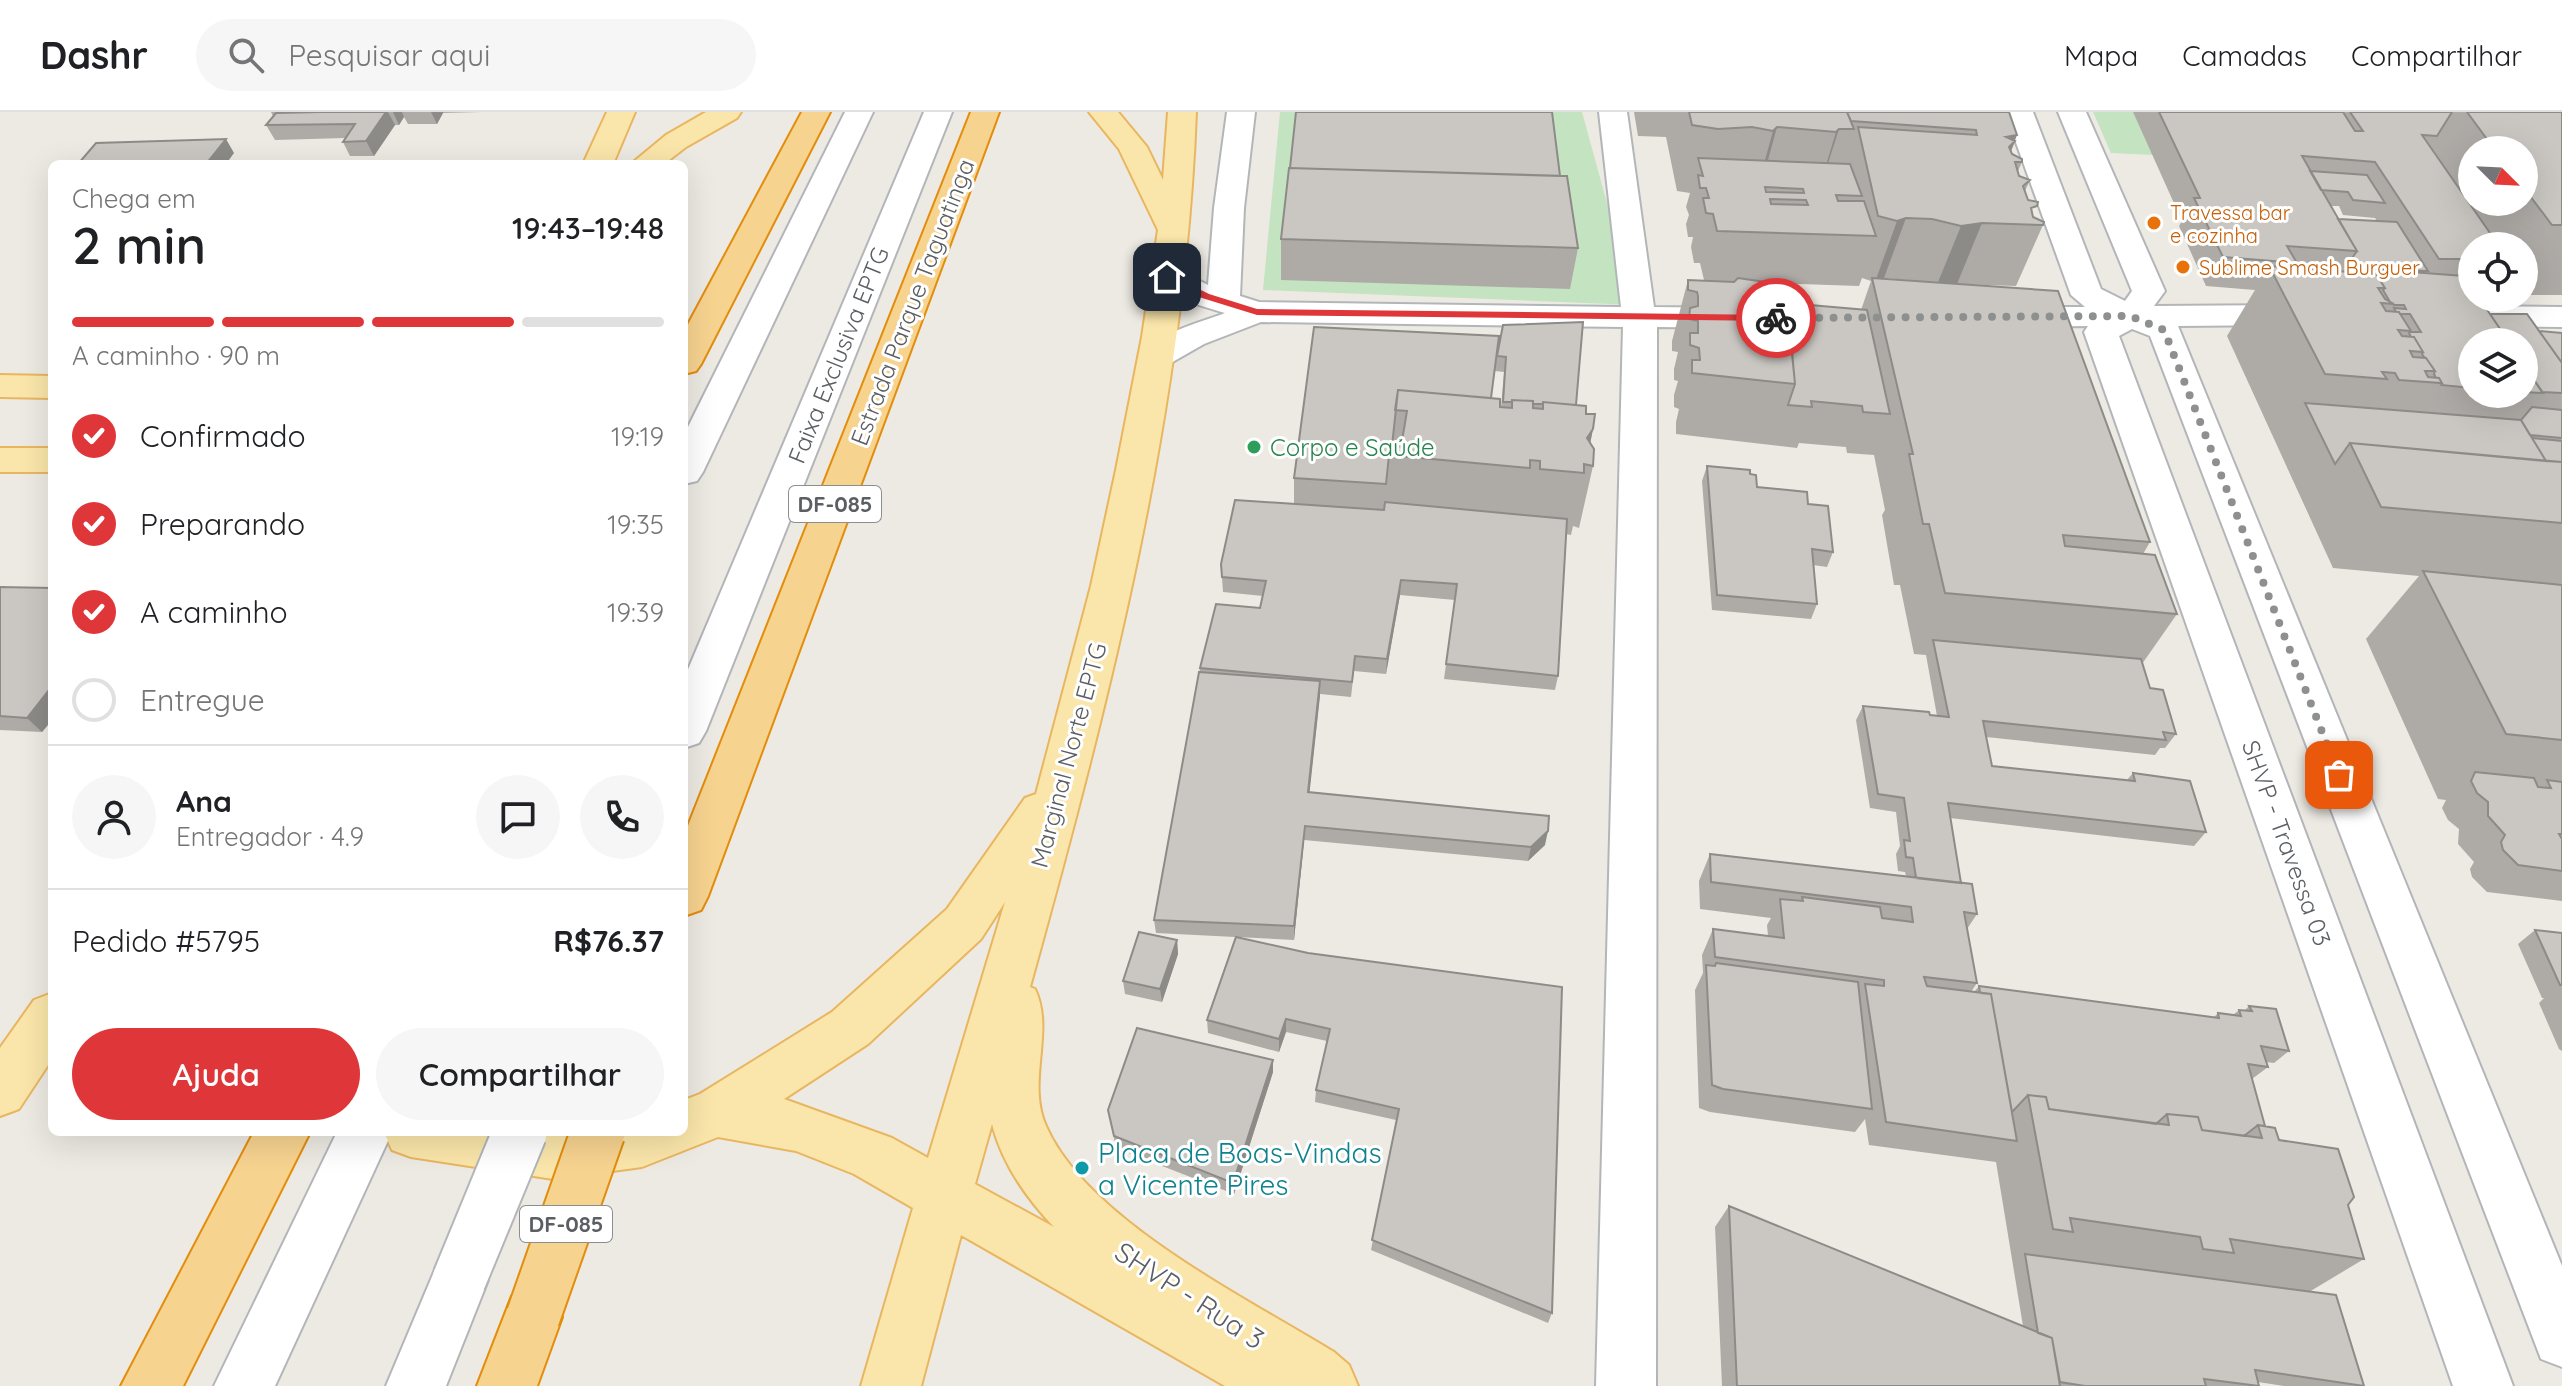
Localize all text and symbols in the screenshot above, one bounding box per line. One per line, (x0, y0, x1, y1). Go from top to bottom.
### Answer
search box (196, 19, 756, 91)
text: Dashr (40, 31, 148, 79)
icon: search (224, 33, 268, 77)
text: Pesquisar aqui (288, 36, 490, 74)
text: Mapa (2064, 38, 2138, 73)
text: Camadas (2182, 38, 2307, 73)
text: Compartilhar (2351, 38, 2522, 73)
north arrow (2458, 136, 2538, 216)
map controls (2458, 136, 2538, 408)
street label: Estrada Parque Taguatinga (844, 155, 980, 449)
text: Chega em (72, 182, 196, 215)
place label: Travessa bar e cozinha (2170, 200, 2291, 248)
text: 19:43–19:48 (512, 209, 664, 247)
text: 2 min (72, 212, 206, 277)
marker: Travessa bar e cozinha (2145, 214, 2163, 232)
button: locate (2458, 232, 2538, 312)
street label: Faixa Exclusiva EPTG (781, 242, 895, 468)
pin (1133, 243, 1201, 311)
icon: home (1145, 255, 1189, 299)
place label: Sublime Smash Burguer (2199, 255, 2420, 280)
marker: Sublime Smash Burguer (2174, 258, 2192, 276)
courier (1736, 278, 1816, 358)
icon: bike (1754, 296, 1798, 340)
button: layers (2458, 328, 2538, 408)
text: A caminho · 90 m (72, 339, 280, 372)
icon: check (72, 414, 116, 458)
text: Confirmado (140, 417, 306, 455)
text: 19:19 (611, 420, 664, 453)
place label: Corpo e Saúde (1270, 432, 1435, 462)
marker: Corpo e Saúde (1245, 438, 1263, 456)
road number: DF-085 (789, 486, 881, 522)
icon: check (72, 502, 116, 546)
text: Preparando (140, 505, 305, 543)
text: 19:35 (607, 508, 664, 541)
icon: check (72, 590, 116, 634)
text: A caminho (140, 593, 288, 631)
text: 19:39 (607, 596, 664, 629)
street label: Marginal Norte EPTG (1024, 639, 1112, 871)
text: Entregue (140, 681, 265, 719)
street label: SHVP - Travessa 03 (2236, 736, 2338, 950)
pin (2305, 741, 2373, 809)
icon: bag (2317, 753, 2361, 797)
button: person (72, 775, 156, 859)
button: chat (476, 775, 560, 859)
button: phone (580, 775, 664, 859)
text: Ana (176, 782, 232, 820)
text: Entregador · 4.9 (176, 820, 364, 853)
text: Pedido #5795 (72, 922, 260, 960)
text: R$76.37 (553, 922, 664, 960)
button: Ajuda (72, 1028, 360, 1120)
button: Compartilhar (376, 1028, 664, 1120)
place label: Placa de Boas-Vindas a Vicente Pires (1098, 1135, 1382, 1202)
marker: Placa de Boas-Vindas a Vicente Pires (1073, 1159, 1091, 1177)
road number: DF-085 (520, 1206, 612, 1242)
street label: SHVP - Rua 3 (1109, 1234, 1271, 1356)

